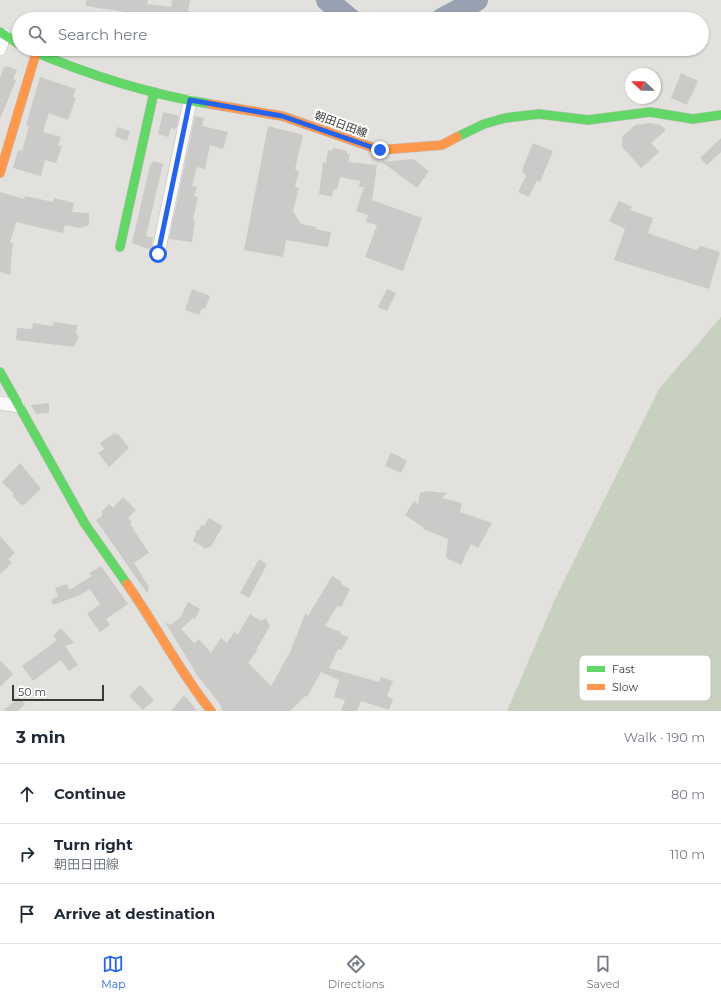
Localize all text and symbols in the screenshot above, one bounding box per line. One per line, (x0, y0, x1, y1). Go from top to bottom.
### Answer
search box (12, 12, 709, 56)
icon: search (26, 23, 48, 45)
text: Search here (58, 25, 147, 44)
north arrow (625, 68, 661, 104)
street label: 朝田日田線 (313, 108, 369, 140)
route end (371, 141, 389, 159)
route start (149, 245, 167, 263)
legend (579, 655, 711, 701)
text: Fast (612, 662, 636, 676)
text: Slow (612, 680, 638, 694)
scale bar (12, 683, 104, 702)
text: 50 m (18, 685, 46, 699)
text: 3 min (16, 727, 66, 747)
text: Walk · 190 m (624, 729, 705, 745)
icon: ahead (16, 783, 38, 805)
text: Continue (54, 784, 126, 803)
text: 80 m (671, 786, 705, 802)
text: Turn right (54, 835, 133, 854)
icon: right (16, 843, 38, 865)
text: 110 m (670, 846, 705, 862)
text: 朝田日田線 (54, 856, 119, 872)
icon: arrive (16, 903, 38, 925)
text: Arrive at destination (54, 904, 215, 923)
tab: Map (101, 953, 126, 991)
tab: Directions (328, 953, 384, 991)
tab: Saved (587, 953, 620, 991)

